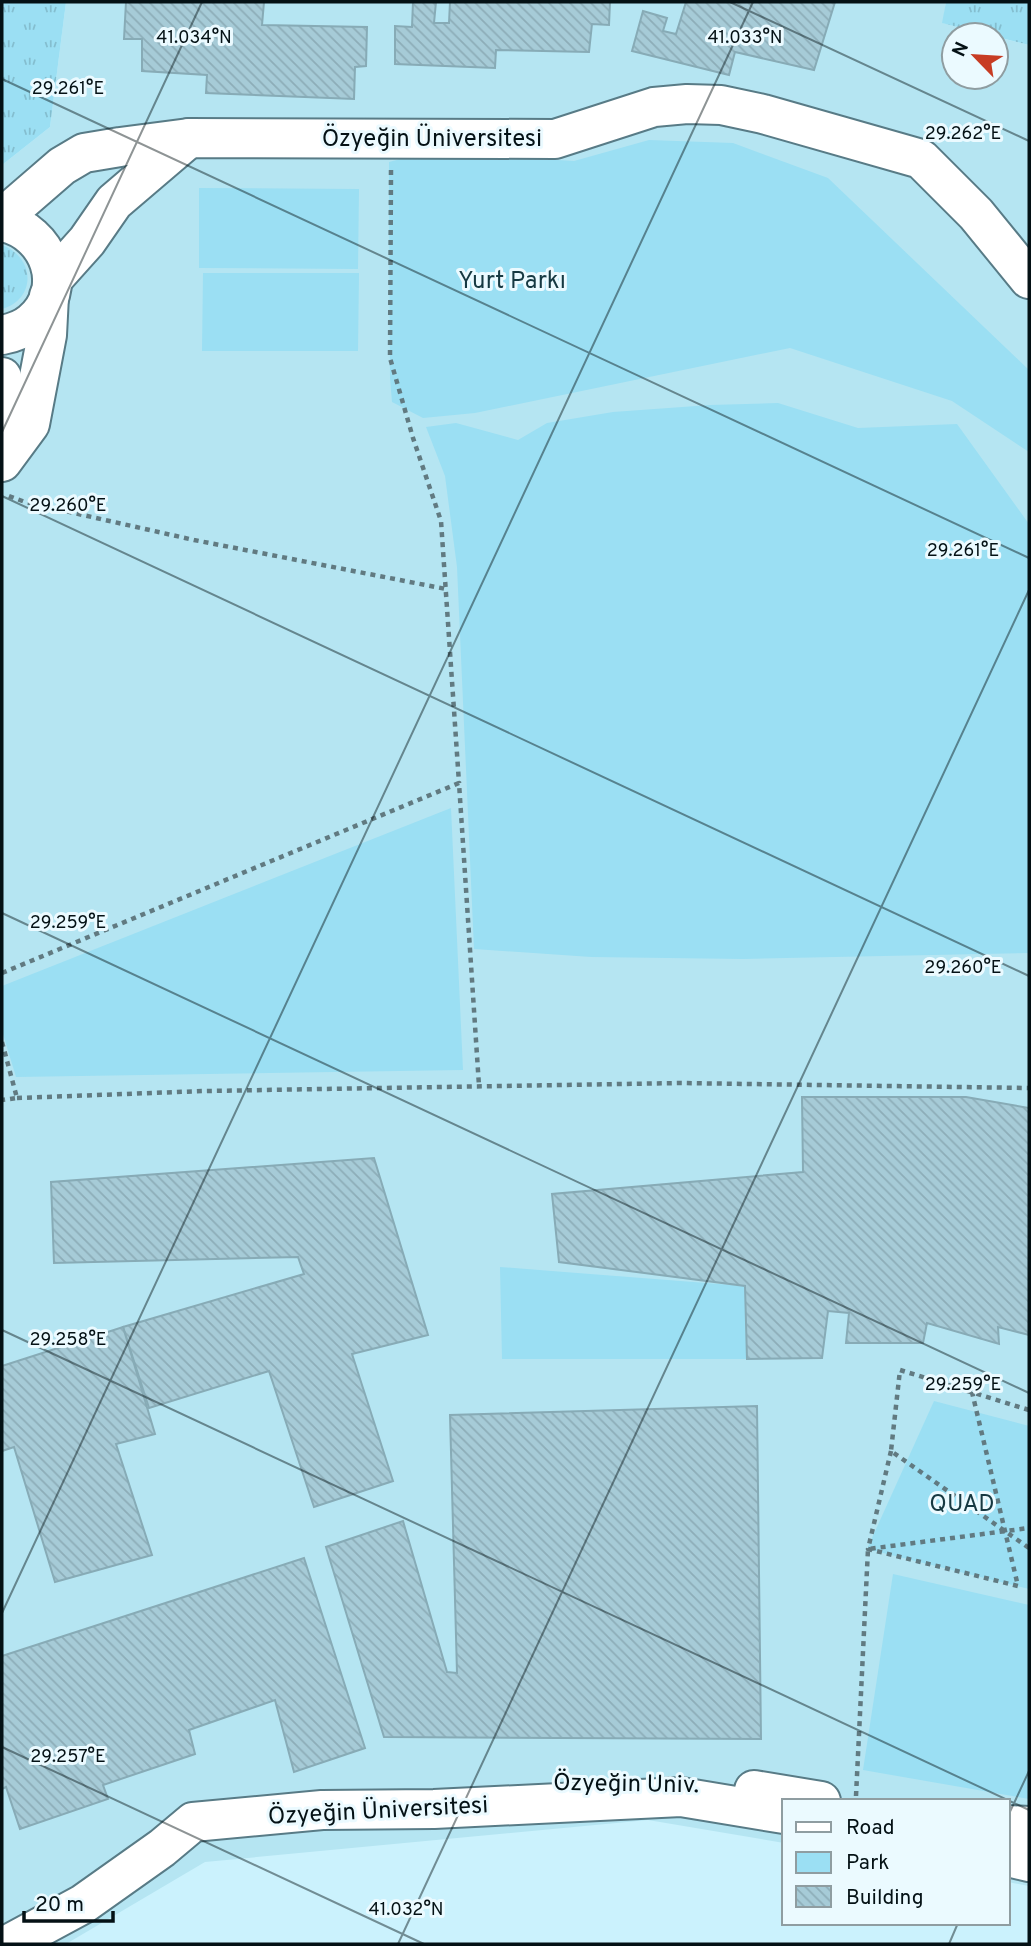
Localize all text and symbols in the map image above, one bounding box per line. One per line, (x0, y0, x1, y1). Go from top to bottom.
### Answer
north arrow (940, 21, 1010, 91)
text: 41.034°N (156, 27, 232, 50)
text: 41.033°N (707, 27, 783, 50)
text: N (948, 38, 975, 61)
text: 29.261°E (32, 78, 104, 101)
street label: Özyeğin Üniversitesi (322, 123, 542, 155)
text: 29.262°E (925, 123, 1001, 146)
park label: Yurt Parkı (458, 267, 566, 297)
text: 29.260°E (29, 495, 107, 518)
text: 29.261°E (927, 540, 999, 563)
text: 29.259°E (30, 912, 106, 935)
text: 29.260°E (924, 957, 1002, 980)
text: 29.258°E (29, 1329, 107, 1352)
text: 29.259°E (925, 1374, 1001, 1397)
park label: QUAD (929, 1490, 995, 1520)
text: 29.257°E (30, 1746, 106, 1769)
street label: Özyeğin Univ. (553, 1767, 699, 1801)
street label: Özyeğin Üniversitesi (267, 1789, 489, 1833)
legend (782, 1799, 1010, 1925)
text: Road (846, 1815, 895, 1842)
text: Park (846, 1850, 889, 1877)
scale bar (24, 1880, 114, 1924)
text: Building (846, 1885, 924, 1912)
text: 20 m (35, 1892, 84, 1919)
text: 41.032°N (369, 1899, 444, 1922)

